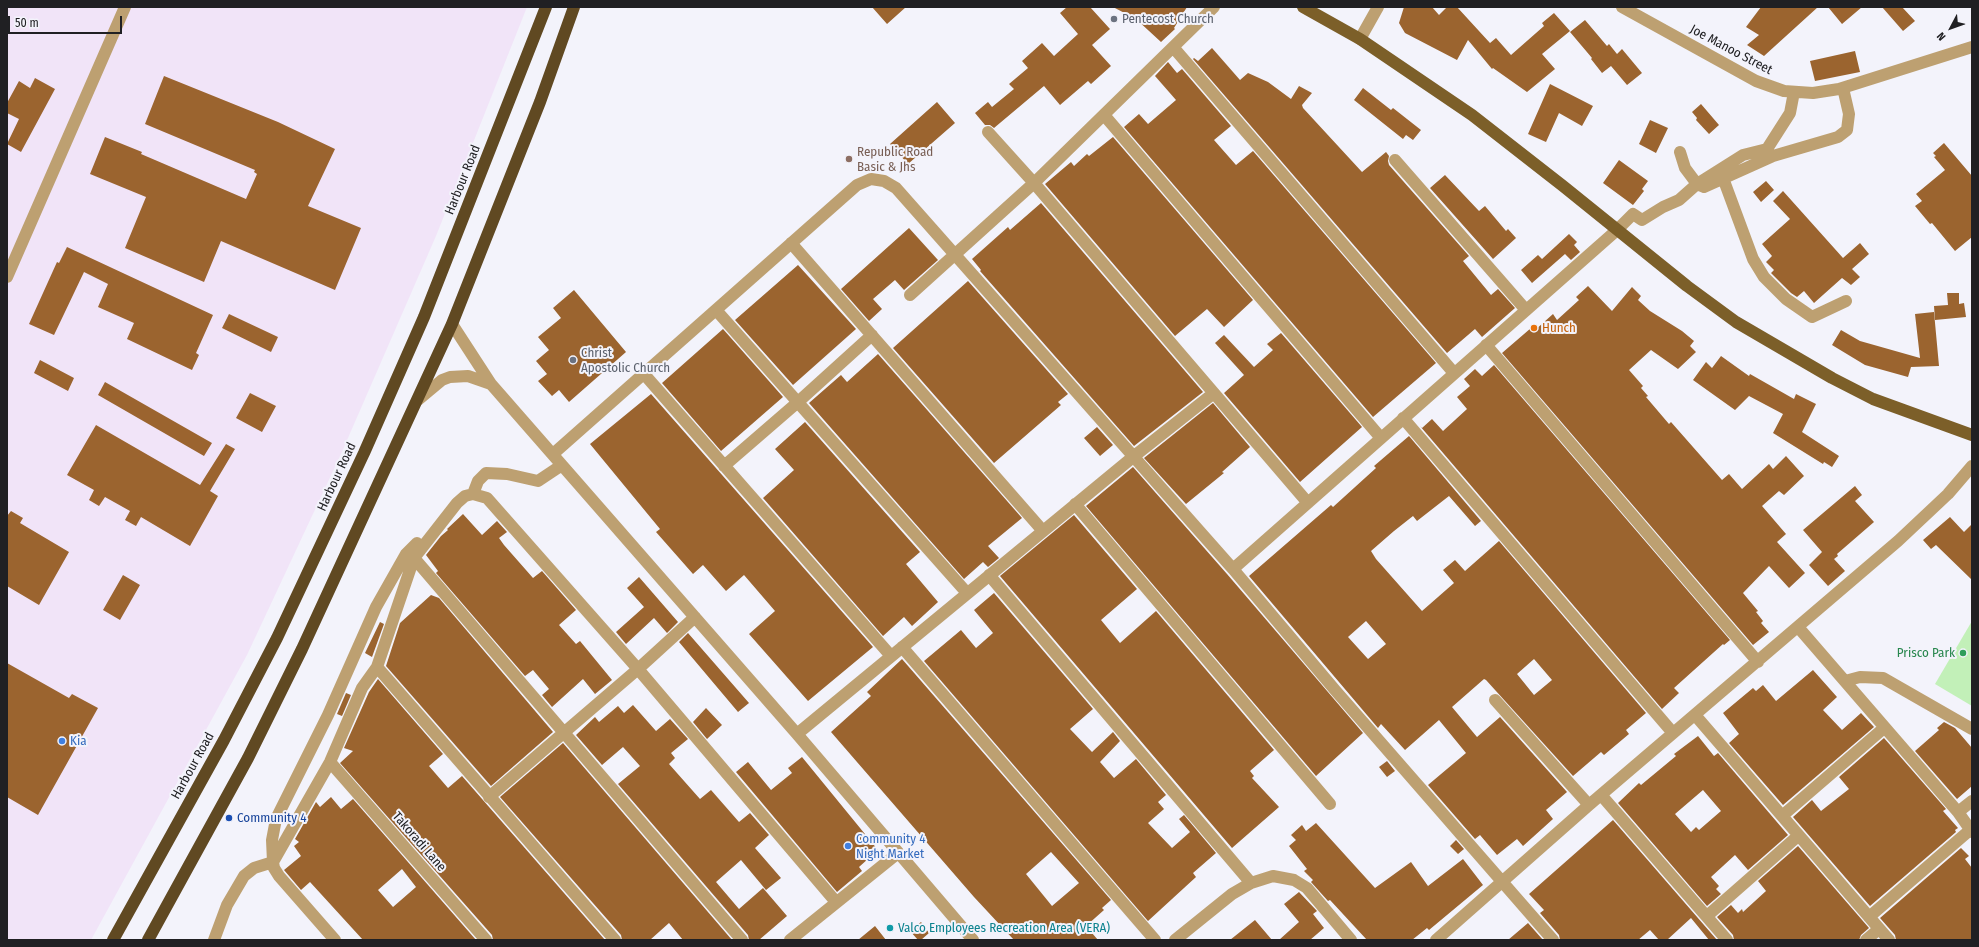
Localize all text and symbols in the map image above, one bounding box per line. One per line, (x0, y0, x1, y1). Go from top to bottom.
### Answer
scale bar (10, 8, 124, 34)
north arrow (1931, 8, 1971, 48)
place label: Pentecost Church (1122, 11, 1214, 27)
marker: Pentecost Church (1109, 14, 1119, 24)
text: 50 m (15, 16, 39, 30)
street label: Joe Manoo Street (1687, 22, 1775, 78)
text: N (1934, 29, 1949, 43)
street label: Harbour Road (442, 143, 484, 217)
place label: Republic Road Basic & Jhs (857, 144, 933, 175)
marker: Republic Road Basic & Jhs (844, 154, 854, 164)
place label: Hunch (1542, 320, 1576, 336)
marker: Hunch (1529, 323, 1539, 333)
place label: Christ Apostolic Church (581, 345, 670, 376)
marker: Christ Apostolic Church (568, 355, 578, 365)
street label: Harbour Road (314, 440, 360, 514)
place label: Prisco Park (1897, 645, 1955, 661)
marker: Prisco Park (1958, 648, 1968, 658)
street label: Harbour Road (168, 730, 218, 802)
place label: Kia (70, 733, 87, 749)
marker: Kia (57, 736, 67, 746)
street label: Takoradi Lane (389, 809, 449, 875)
place label: Community 4 (237, 810, 306, 826)
marker: Community 4 (224, 813, 234, 823)
place label: Community 4 Night Market (856, 831, 925, 862)
marker: Community 4 Night Market (843, 841, 853, 851)
place label: Valco Employees Recreation Area (VERA) (898, 920, 1110, 936)
marker: Valco Employees Recreation Area (VERA) (885, 923, 895, 933)

